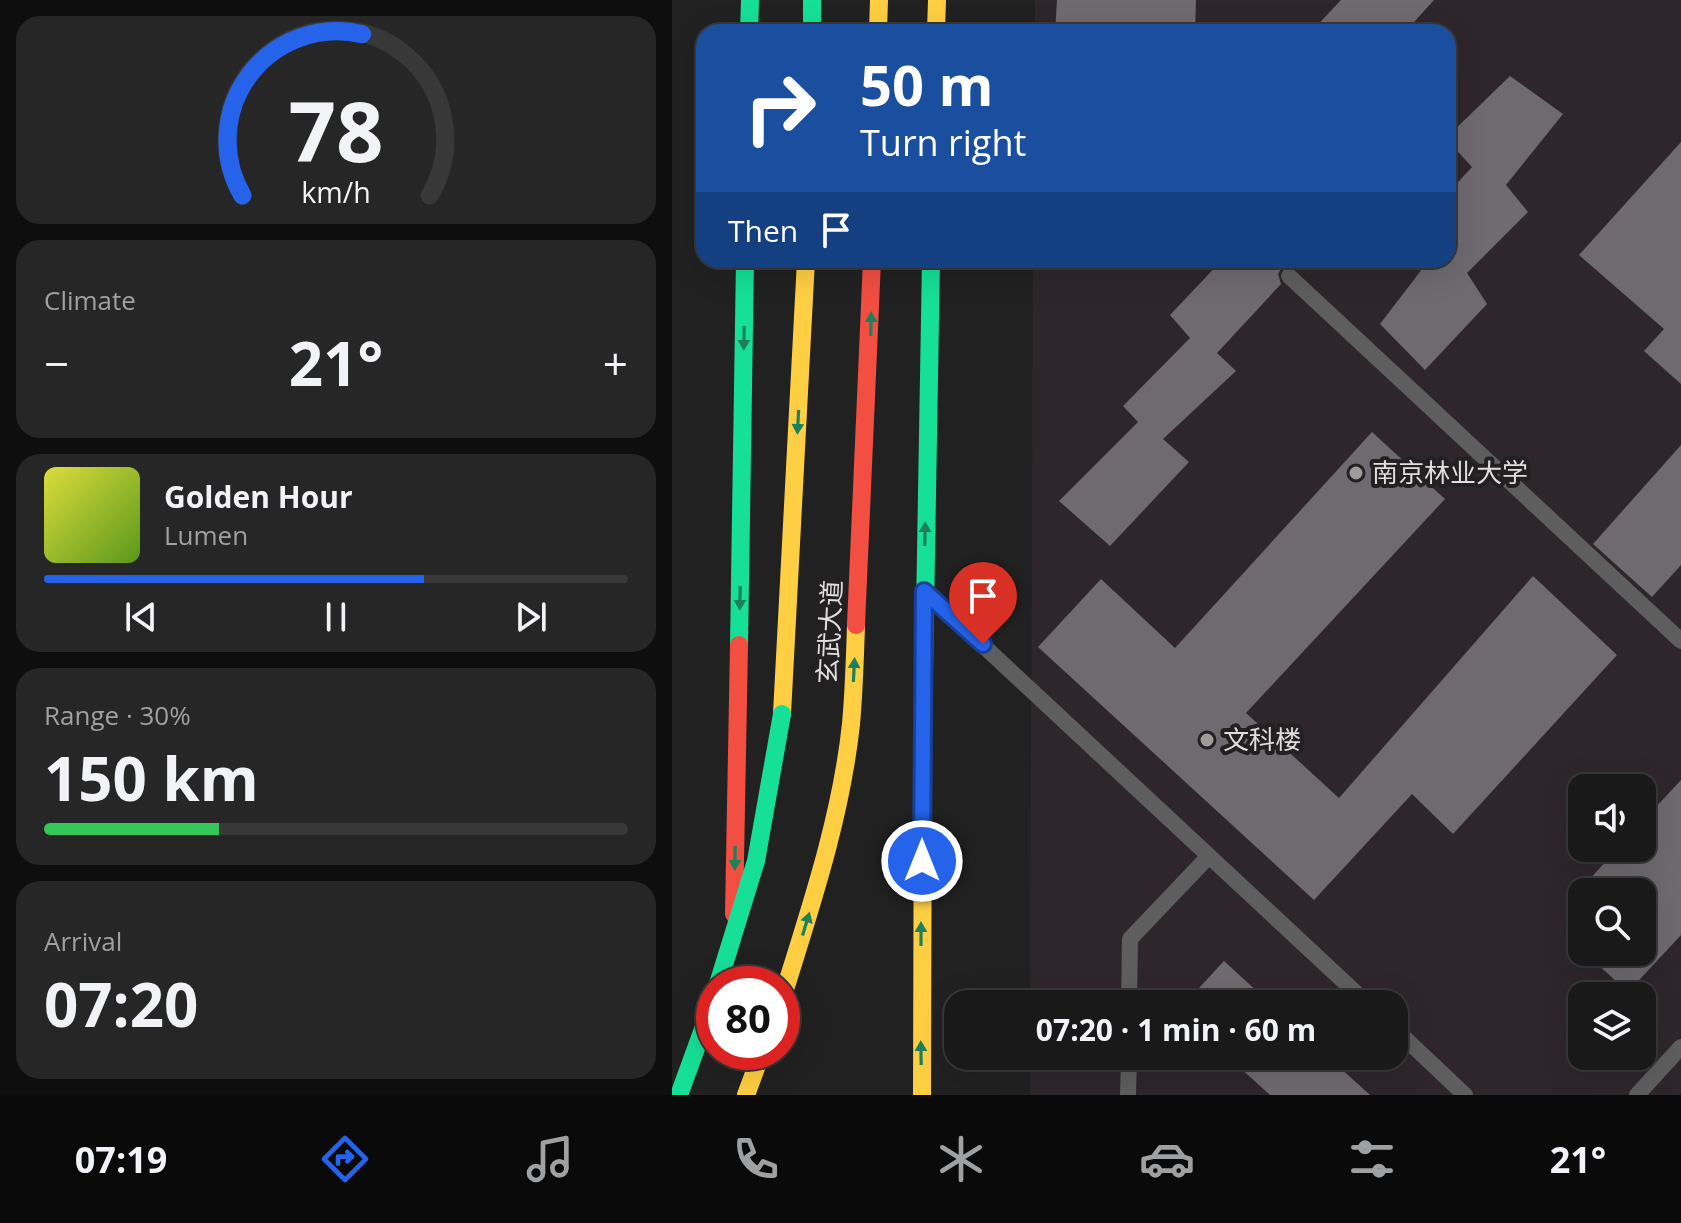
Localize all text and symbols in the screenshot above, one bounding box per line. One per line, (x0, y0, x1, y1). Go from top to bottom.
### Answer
text: 50 m (860, 46, 994, 122)
icon: right (728, 56, 832, 160)
text: 78 (288, 73, 384, 186)
text: Turn right (860, 118, 1026, 167)
text: km/h (301, 172, 371, 211)
icon: arrive (814, 208, 858, 252)
text: Then (728, 210, 798, 251)
text: Climate (44, 282, 136, 318)
one-way arrow (865, 311, 877, 336)
text: 21° (289, 322, 383, 404)
one-way arrow (738, 326, 750, 351)
text: − (44, 333, 69, 393)
text: + (603, 333, 628, 393)
one-way arrow (791, 410, 804, 435)
place label: 南京林业大学 (1372, 454, 1528, 490)
marker: 南京林业大学 (1347, 464, 1365, 482)
text: Golden Hour (164, 476, 353, 517)
text: Lumen (164, 517, 248, 553)
one-way arrow (919, 521, 932, 546)
pin (949, 562, 1017, 644)
icon: arrive (961, 574, 1005, 618)
street label: 玄武大道 (808, 579, 850, 685)
one-way arrow (733, 586, 746, 611)
icon: previous (119, 595, 163, 639)
icon: pause (314, 595, 358, 639)
icon: next (509, 595, 553, 639)
one-way arrow (847, 657, 860, 682)
text: Range · 30% (44, 697, 191, 733)
place label: 文科楼 (1223, 721, 1301, 757)
marker: 文科楼 (1198, 731, 1216, 749)
text: 150 km (44, 737, 259, 819)
map controls (1568, 774, 1656, 1070)
button: sound (1568, 774, 1656, 862)
position arrow (880, 819, 964, 903)
one-way arrow (729, 846, 741, 871)
button: search (1568, 878, 1656, 966)
one-way arrow (800, 912, 813, 936)
one-way arrow (915, 921, 927, 946)
text: Arrival (44, 923, 122, 959)
text: 07:20 (44, 963, 198, 1045)
speed limit sign: 80 (696, 966, 800, 1070)
button: layers (1568, 982, 1656, 1070)
text: 07:20 · 1 min · 60 m (1036, 1009, 1316, 1050)
one-way arrow (915, 1040, 927, 1065)
icon: directions (317, 1131, 373, 1187)
icon: music (522, 1131, 578, 1187)
icon: phone (728, 1131, 784, 1187)
icon: climate (933, 1131, 989, 1187)
icon: car (1139, 1131, 1195, 1187)
icon: filters (1344, 1131, 1400, 1187)
text: 07:19 (75, 1135, 167, 1184)
text: 21° (1550, 1135, 1606, 1184)

